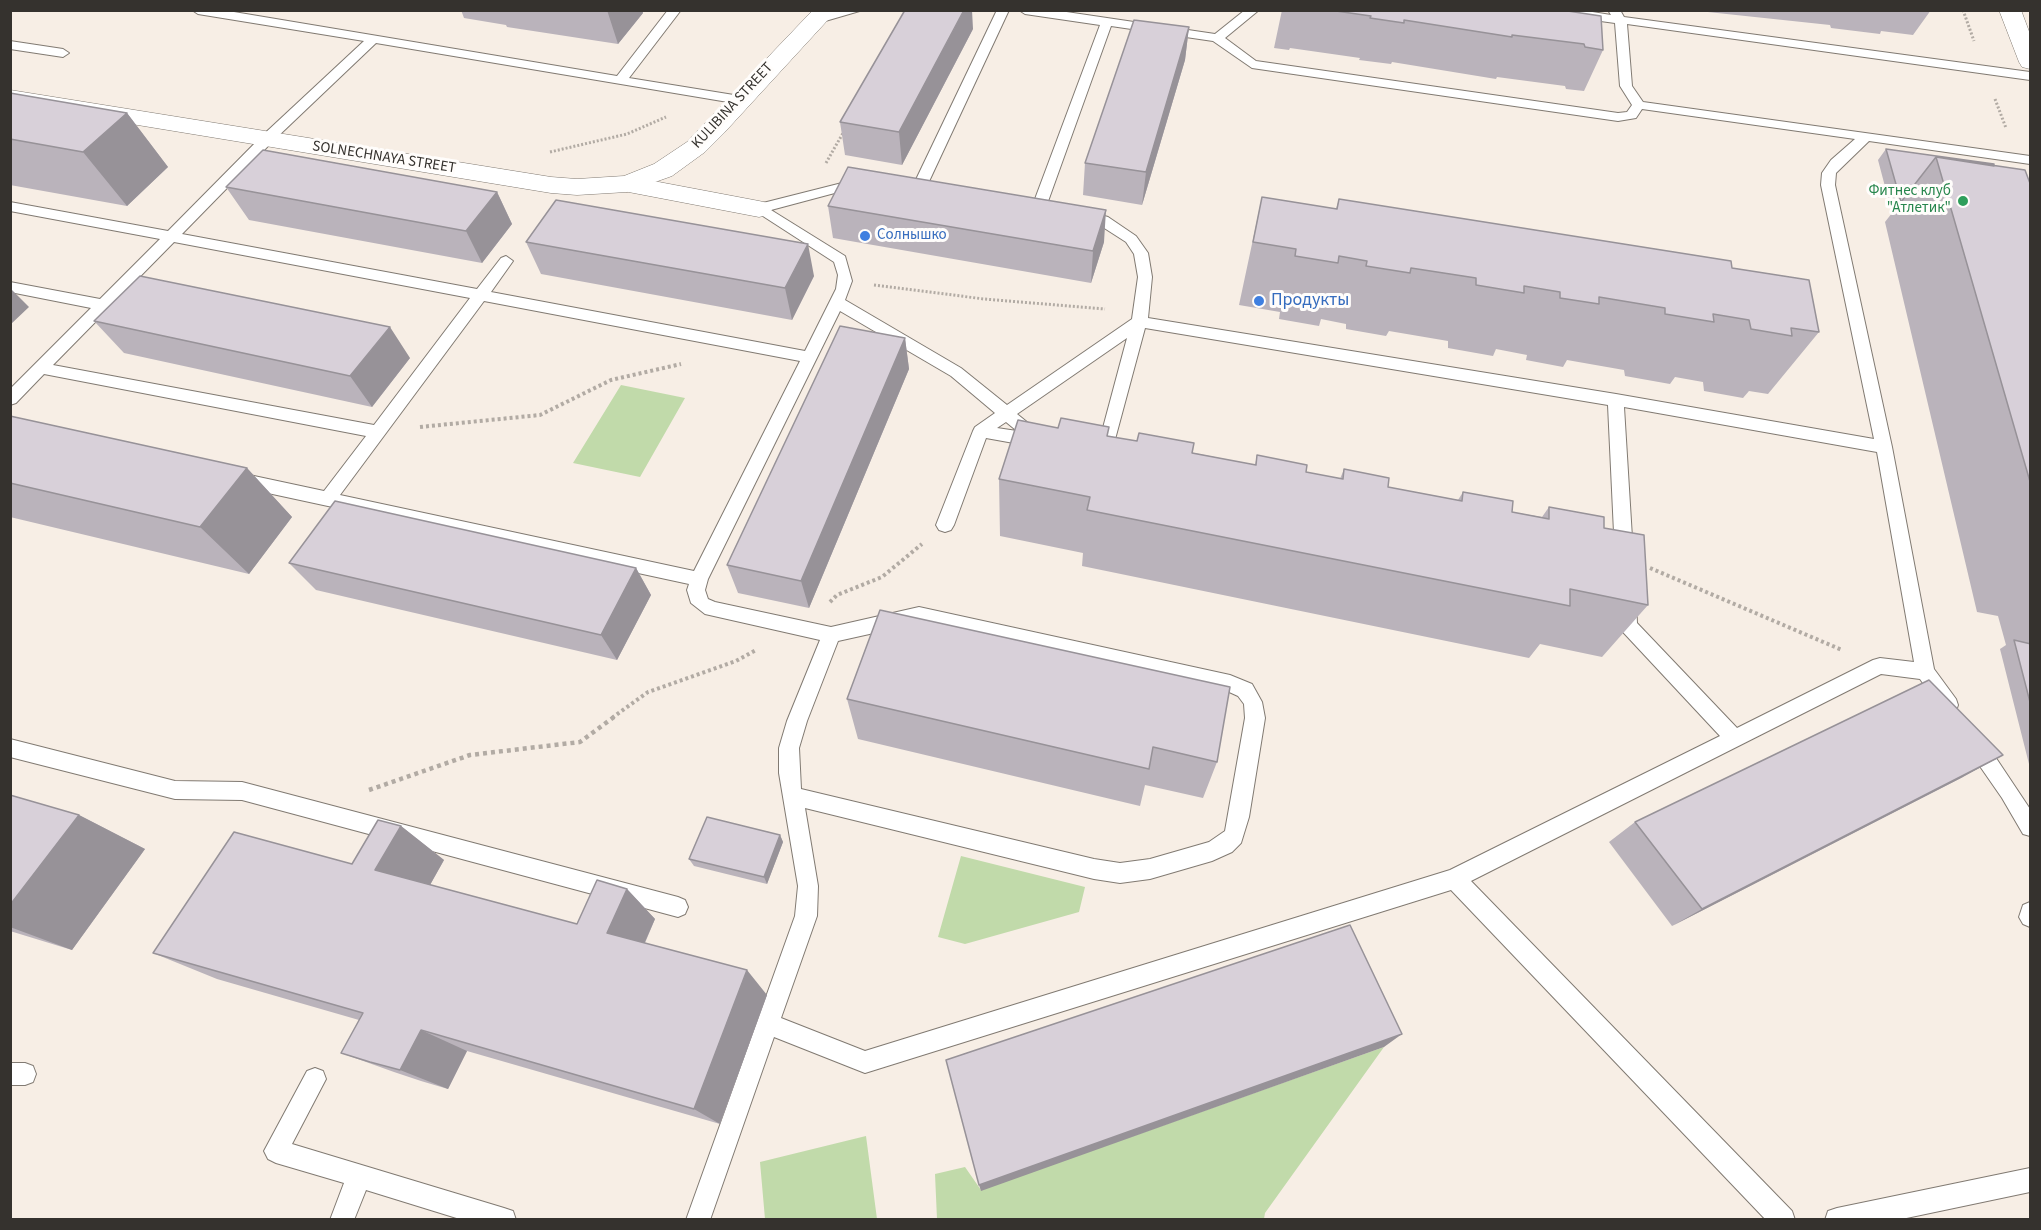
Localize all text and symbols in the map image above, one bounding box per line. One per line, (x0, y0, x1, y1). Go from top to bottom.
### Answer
street label: KULIBINA STREET (689, 59, 777, 153)
street label: SOLNECHNAYA STREET (311, 138, 457, 178)
place label: Фитнес клуб "Атлетик" (1868, 183, 1951, 218)
marker: Фитнес клуб "Атлетик" (1956, 194, 1970, 208)
place label: Солнышко (877, 227, 947, 245)
marker: Солнышко (858, 229, 872, 243)
place label: Продукты (1271, 290, 1349, 312)
marker: Продукты (1252, 294, 1266, 308)

